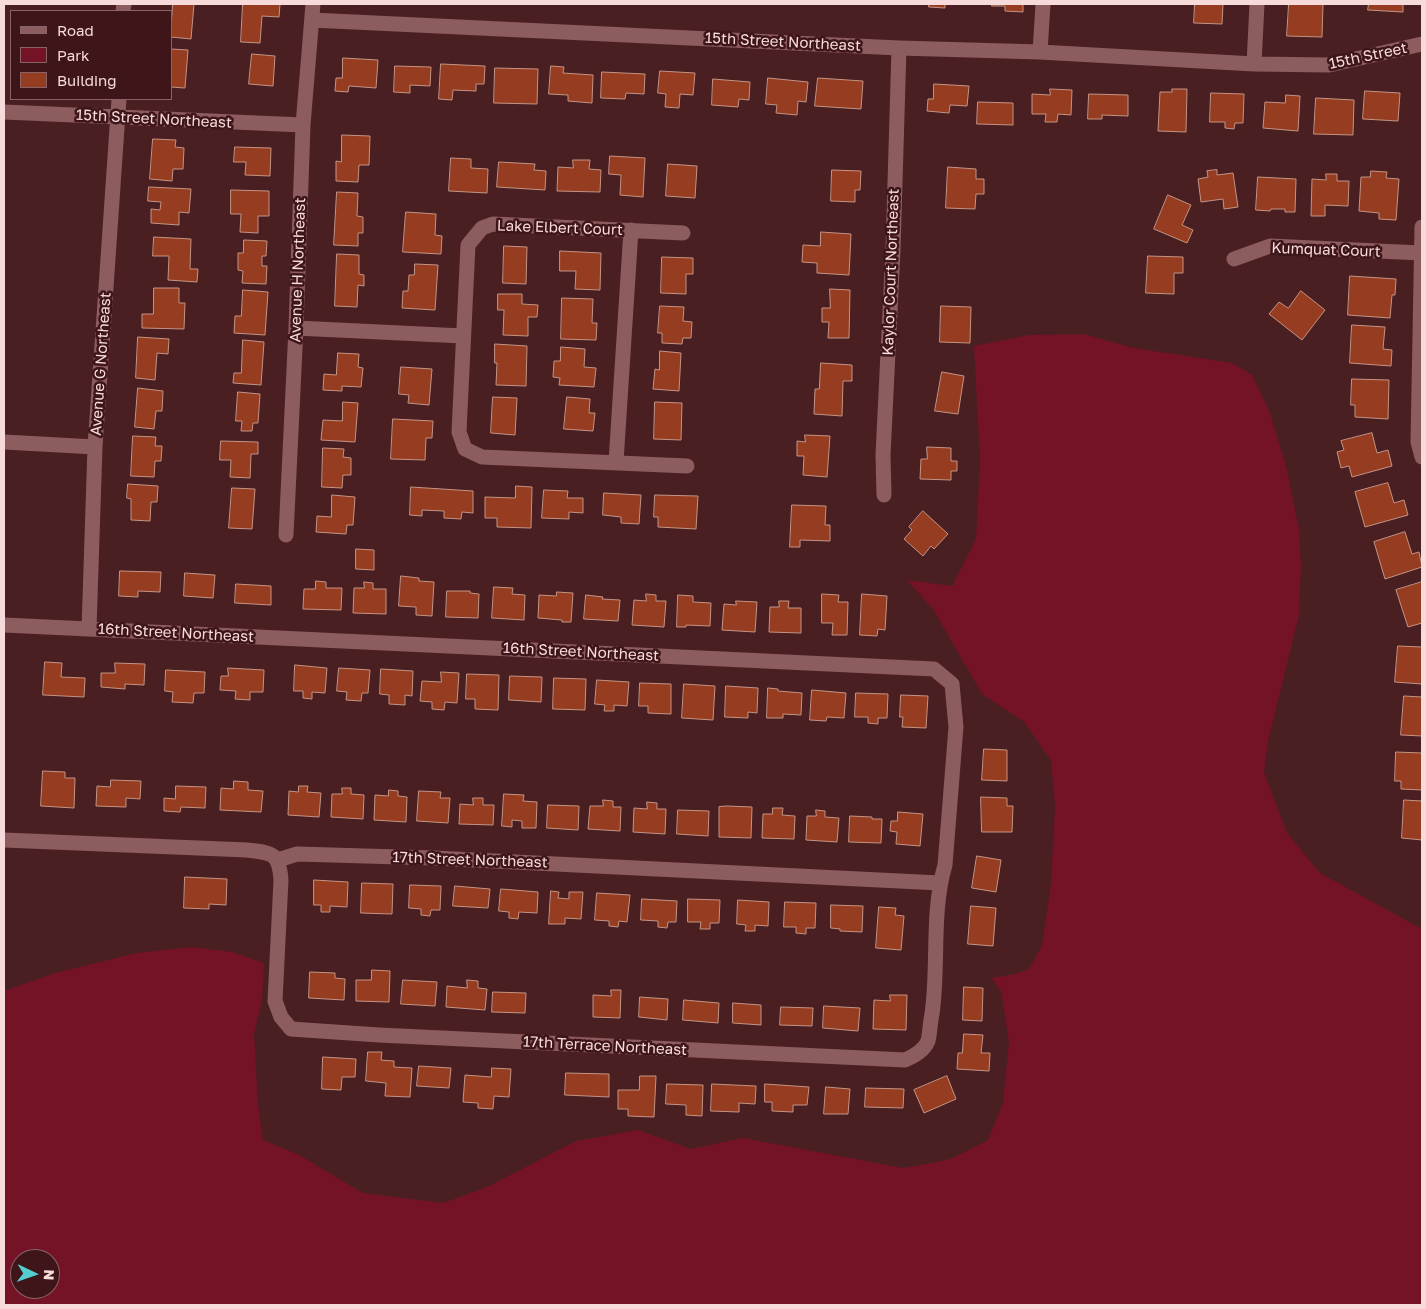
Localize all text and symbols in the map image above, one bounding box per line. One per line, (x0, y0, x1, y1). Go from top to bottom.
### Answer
legend (10, 10, 172, 100)
text: Road (57, 21, 94, 39)
street label: 15th Street Northeast (705, 29, 861, 55)
street label: 15th Street (1327, 39, 1409, 73)
text: Park (57, 46, 89, 64)
text: Building (57, 71, 117, 89)
street label: 15th Street Northeast (76, 106, 232, 132)
street label: Kaylor Court Northeast (879, 188, 903, 356)
street label: Avenue H Northeast (286, 197, 310, 343)
street label: Lake Elbert Court (497, 217, 623, 239)
street label: Kumquat Court (1271, 239, 1381, 261)
street label: Avenue G Northeast (87, 292, 115, 436)
street label: 16th Street Northeast (97, 620, 255, 646)
street label: 16th Street Northeast (502, 639, 660, 665)
street label: 17th Street Northeast (392, 848, 548, 872)
street label: 17th Terrace Northeast (522, 1033, 688, 1059)
north arrow (10, 1249, 60, 1299)
text: N (41, 1269, 58, 1281)

